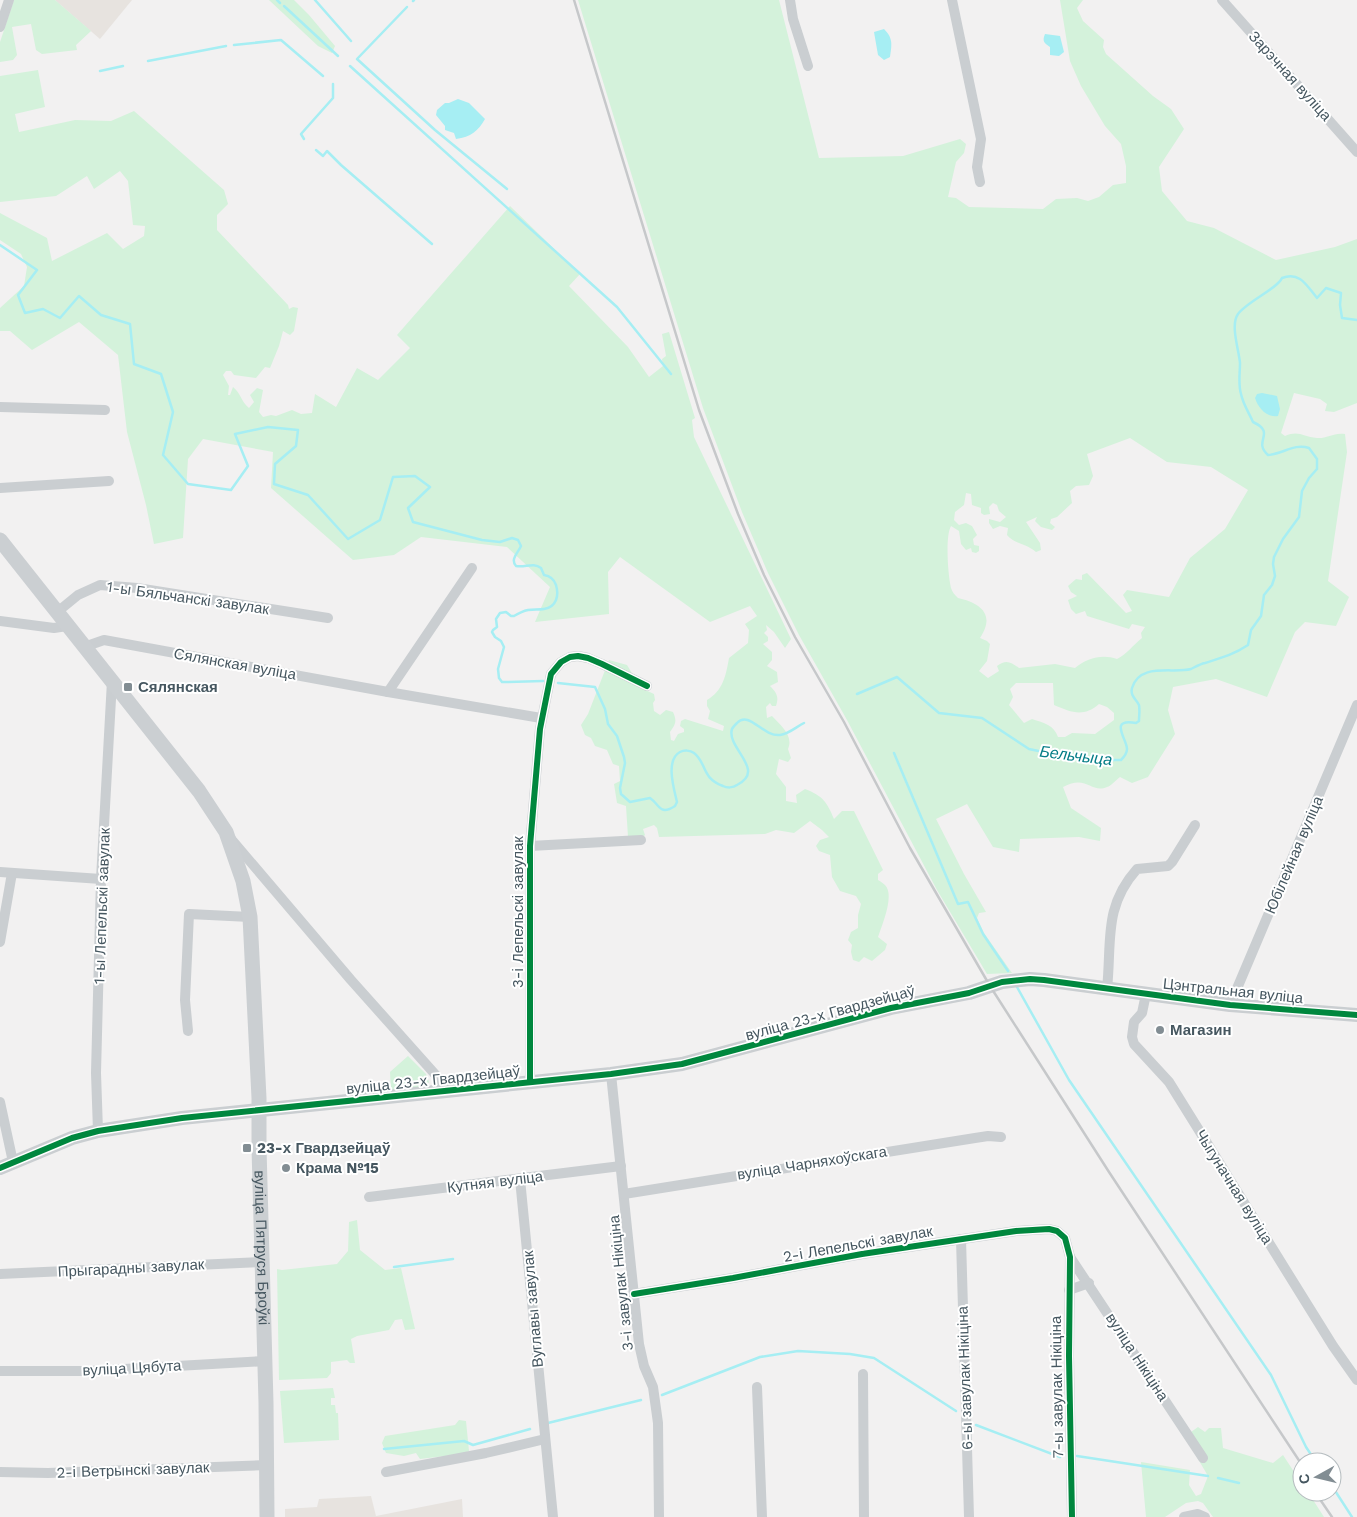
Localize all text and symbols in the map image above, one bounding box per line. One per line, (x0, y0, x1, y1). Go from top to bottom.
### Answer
street label: Зарэчная вуліца (1245, 27, 1336, 125)
street label: 1-ы Бяльчанскі завулак (106, 578, 271, 618)
street label: Сялянская вуліца (172, 644, 298, 684)
place label: Сялянская (138, 678, 218, 696)
marker: Сялянская (122, 681, 134, 693)
water label: Бельчыца (1039, 742, 1113, 769)
street label: Юбілейная вуліца (1261, 793, 1327, 917)
street label: 1-ы Лепельскі завулак (90, 827, 114, 984)
street label: 3-і Лепельскі завулак (509, 836, 527, 988)
street label: Цэнтральная вуліца (1162, 975, 1305, 1007)
street label: вуліца 23-х Гвардзейцаў (743, 982, 917, 1044)
place label: Магазин (1170, 1021, 1232, 1039)
marker: Магазин (1154, 1024, 1166, 1036)
street label: вуліца 23-х Гвардзейцаў (345, 1062, 521, 1098)
street label: Чыгуначная вуліца (1192, 1126, 1277, 1248)
place label: 23-х Гвардзейцаў (257, 1139, 391, 1157)
marker: 23-х Гвардзейцаў (241, 1142, 253, 1154)
street label: вуліца Чарняхоўскага (736, 1142, 889, 1184)
place label: Крама №15 (296, 1159, 379, 1177)
marker: Крама №15 (280, 1162, 292, 1174)
street label: Кутняя вуліца (446, 1167, 545, 1197)
street label: вуліца Пятруся Броўкі (251, 1170, 273, 1326)
street label: 3-і завулак Нікіціна (605, 1214, 637, 1352)
street label: 2-і Лепельскі завулак (782, 1222, 935, 1266)
street label: Вуглавы завулак (519, 1249, 547, 1368)
street label: Прыгарадны завулак (57, 1255, 205, 1281)
street label: 6-ы завулак Нікіціна (953, 1305, 977, 1450)
street label: вуліца Нікіціна (1102, 1310, 1173, 1405)
street label: 7-ы завулак Нікіціна (1047, 1315, 1067, 1458)
street label: вуліца Цябута (82, 1356, 183, 1380)
north arrow (1292, 1452, 1342, 1502)
street label: 2-і Ветрынскі завулак (56, 1458, 210, 1482)
text: С (1295, 1473, 1313, 1485)

